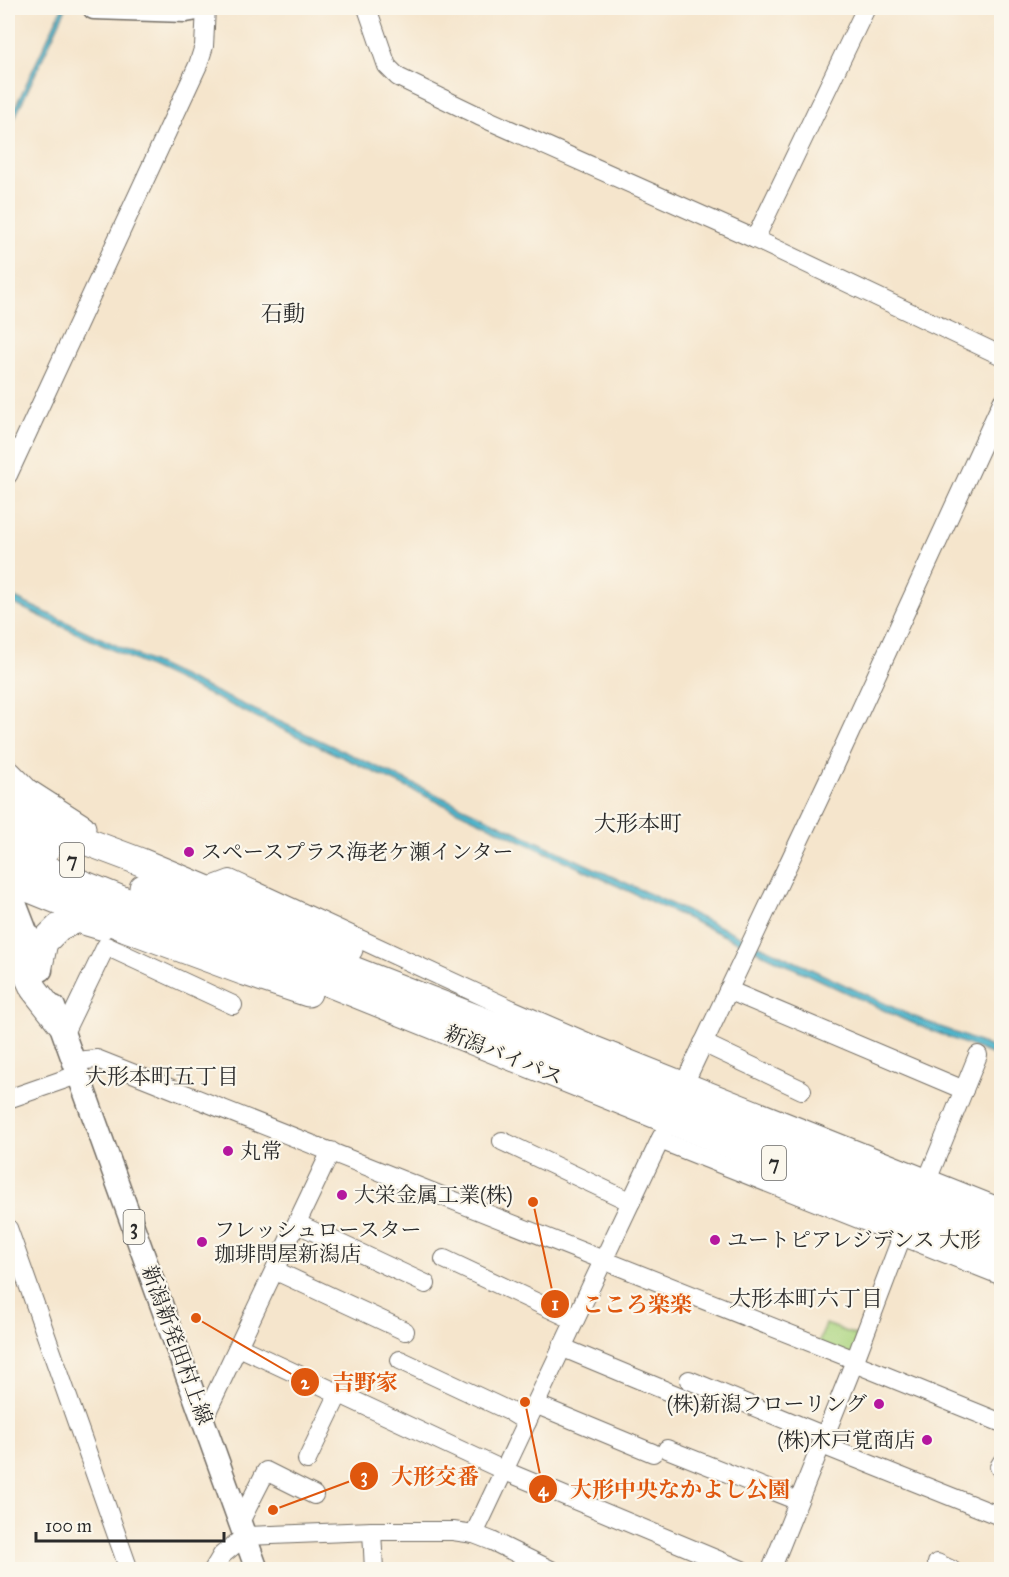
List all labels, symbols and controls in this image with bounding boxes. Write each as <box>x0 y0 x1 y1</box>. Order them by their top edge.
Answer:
district label: 石動 <box>261 300 305 327</box>
district label: 大形本町 <box>594 810 682 837</box>
place label: スペースプラス海老ケ瀬インター <box>201 839 513 865</box>
road number: 7 <box>60 843 84 877</box>
marker: スペースプラス海老ケ瀬インター <box>182 845 196 859</box>
street label: 新潟バイパス <box>441 1019 567 1091</box>
district label: 大形本町五丁目 <box>85 1063 239 1090</box>
place label: 丸常 <box>240 1138 282 1164</box>
marker: 丸常 <box>221 1144 235 1158</box>
road number: 7 <box>762 1146 786 1180</box>
place label: 大栄金属工業(株) <box>354 1182 513 1208</box>
marker: 大栄金属工業(株) <box>335 1188 349 1202</box>
road number: 3 <box>124 1210 144 1244</box>
place label: フレッシュロースター 珈琲問屋新潟店 <box>214 1217 421 1267</box>
place label: ユートピアレジデンス 大形 <box>727 1227 981 1253</box>
marker: ユートピアレジデンス 大形 <box>708 1233 722 1247</box>
marker: フレッシュロースター 珈琲問屋新潟店 <box>195 1235 209 1249</box>
street label: 新潟新発田村上線 <box>136 1262 218 1428</box>
callout: こころ楽楽 <box>540 1284 704 1324</box>
district label: 大形本町六丁目 <box>729 1285 883 1312</box>
text: こころ楽楽 <box>582 1291 692 1318</box>
text: 1 <box>551 1293 559 1315</box>
callout: 吉野家 <box>290 1362 410 1402</box>
text: 吉野家 <box>332 1369 398 1396</box>
text: 2 <box>301 1372 311 1394</box>
place label: (株)新潟フローリング <box>667 1391 867 1417</box>
marker: (株)新潟フローリング <box>872 1397 886 1411</box>
place label: (株)木戸覚商店 <box>777 1427 915 1453</box>
marker: (株)木戸覚商店 <box>920 1433 934 1447</box>
callout: 大形交番 <box>349 1456 491 1496</box>
text: 大形交番 <box>391 1463 479 1490</box>
text: 3 <box>360 1465 368 1488</box>
callout: 大形中央なかよし公園 <box>528 1469 802 1509</box>
text: 大形中央なかよし公園 <box>570 1476 790 1503</box>
text: 4 <box>538 1479 549 1502</box>
scale bar <box>36 1505 224 1543</box>
text: 100 m <box>45 1515 92 1537</box>

